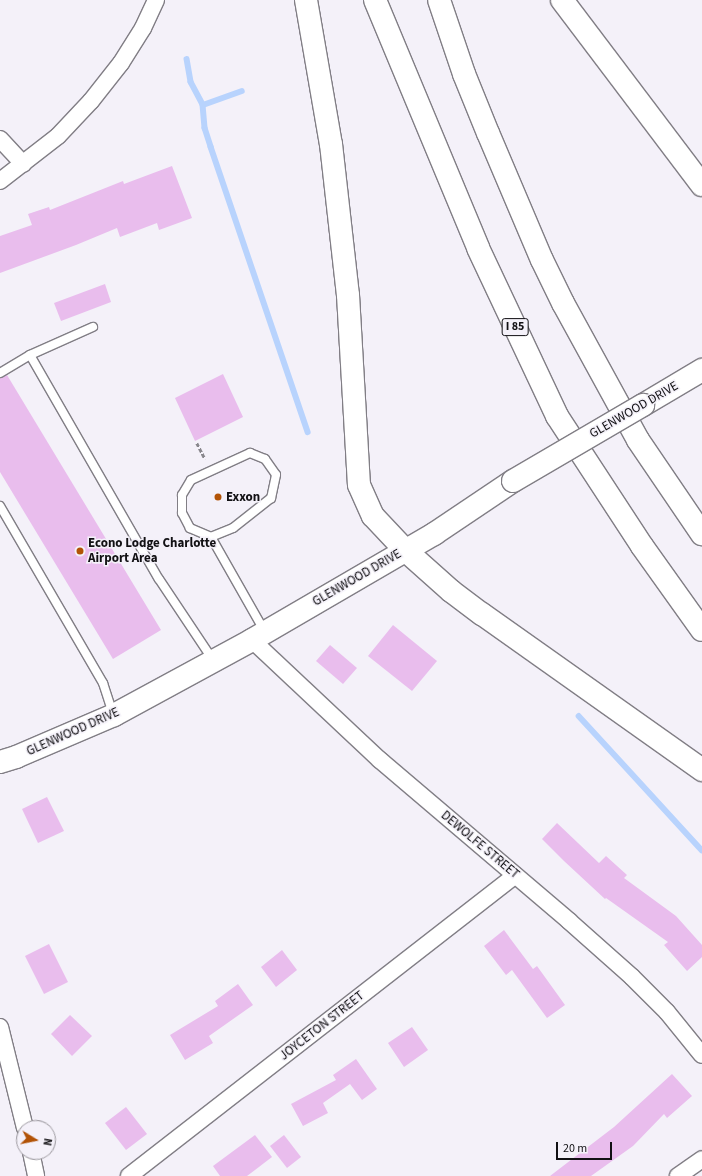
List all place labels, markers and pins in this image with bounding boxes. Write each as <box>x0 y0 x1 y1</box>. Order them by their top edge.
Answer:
place label: Exxon <box>226 489 260 505</box>
marker: Exxon <box>213 492 223 502</box>
place label: Econo Lodge Charlotte Airport Area <box>88 536 216 567</box>
marker: Econo Lodge Charlotte Airport Area <box>75 546 85 556</box>

